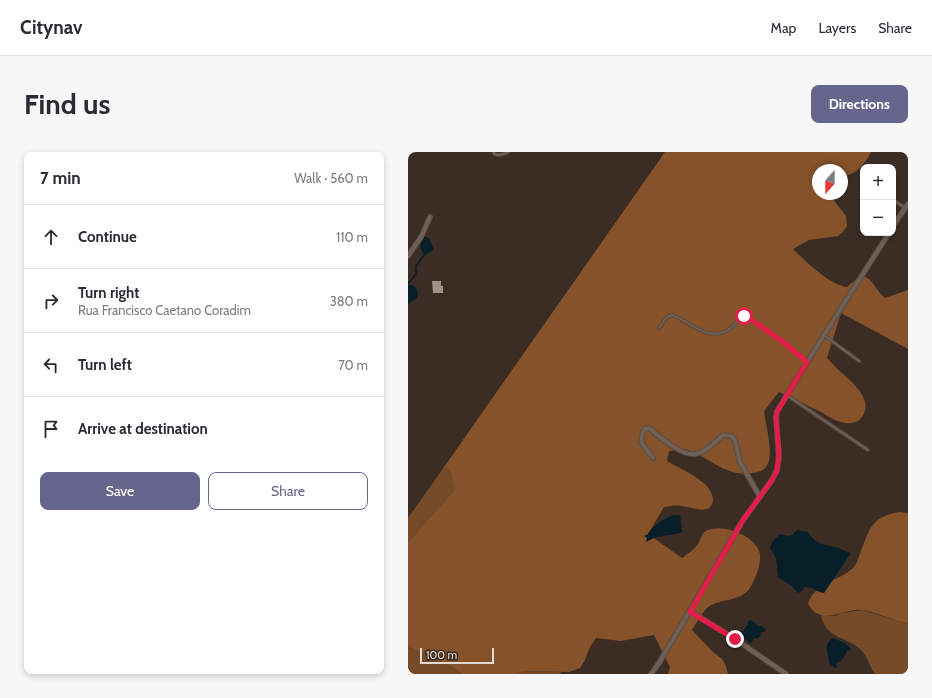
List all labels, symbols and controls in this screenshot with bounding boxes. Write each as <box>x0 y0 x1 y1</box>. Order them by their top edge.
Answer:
text: Citynav <box>20 16 82 39</box>
text: Map <box>771 19 796 37</box>
text: Layers <box>818 19 856 37</box>
text: Share <box>878 19 912 37</box>
button: Directions <box>811 85 908 123</box>
text: Find us <box>24 87 110 121</box>
north arrow <box>812 164 848 200</box>
map controls <box>860 164 896 236</box>
button: + <box>860 164 896 200</box>
text: 7 min <box>40 168 81 188</box>
text: Walk · 560 m <box>294 170 368 186</box>
button: − <box>860 200 896 236</box>
icon: ahead <box>40 226 62 248</box>
text: Continue <box>78 228 137 246</box>
text: 110 m <box>336 229 368 245</box>
text: Turn right <box>78 284 139 302</box>
icon: right <box>40 290 62 312</box>
text: 380 m <box>330 293 368 309</box>
text: Rua Francisco Caetano Coradim <box>78 302 251 318</box>
route start <box>735 307 753 325</box>
icon: left <box>40 354 62 376</box>
text: Turn left <box>78 356 132 374</box>
text: 70 m <box>338 357 368 373</box>
icon: arrive <box>40 418 62 440</box>
text: Arrive at destination <box>78 420 208 438</box>
button: Save <box>40 472 200 510</box>
button: Share <box>208 472 368 510</box>
route end <box>726 630 744 648</box>
scale bar <box>420 646 494 665</box>
text: 100 m <box>426 648 457 662</box>

